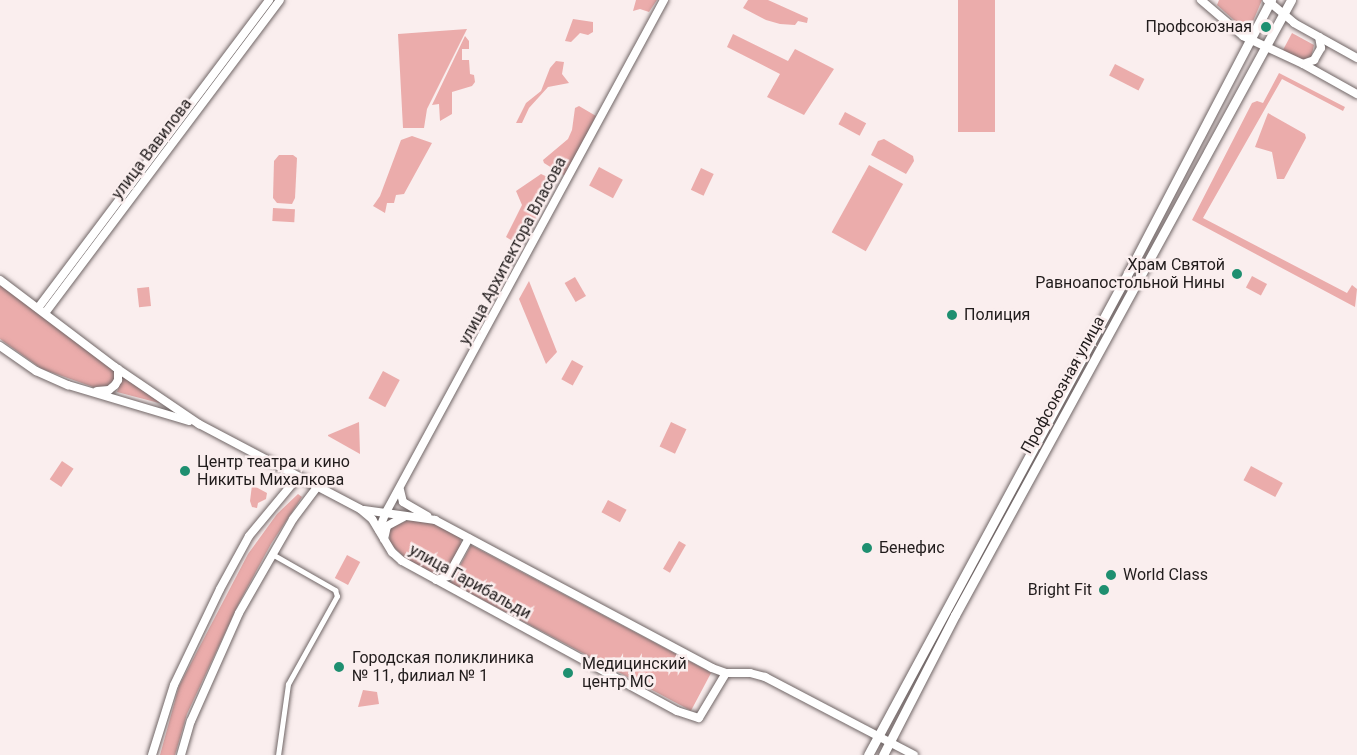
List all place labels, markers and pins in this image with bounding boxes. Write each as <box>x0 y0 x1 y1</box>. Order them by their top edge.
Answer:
place label: Профсоюзная <box>1145 17 1252 37</box>
marker: Профсоюзная <box>1257 18 1275 36</box>
place label: Храм Святой Равноапостольной Нины <box>1035 255 1225 293</box>
marker: Храм Святой Равноапостольной Нины <box>1230 267 1244 281</box>
place label: Полиция <box>964 305 1030 325</box>
marker: Полиция <box>945 308 959 322</box>
place label: Центр театра и кино Никиты Михалкова <box>197 452 350 490</box>
marker: Центр театра и кино Никиты Михалкова <box>178 464 192 478</box>
place label: Бенефис <box>879 538 944 558</box>
marker: Бенефис <box>860 541 874 555</box>
place label: World Class <box>1123 565 1208 585</box>
marker: World Class <box>1104 568 1118 582</box>
place label: Bright Fit <box>1028 580 1092 600</box>
marker: Bright Fit <box>1097 583 1111 597</box>
place label: Городская поликлиника № 11, филиал № 1 <box>352 648 534 686</box>
place label: Медицинский центр МС <box>582 654 687 692</box>
marker: Городская поликлиника № 11, филиал № 1 <box>330 658 348 676</box>
marker: Медицинский центр МС <box>559 664 577 682</box>

